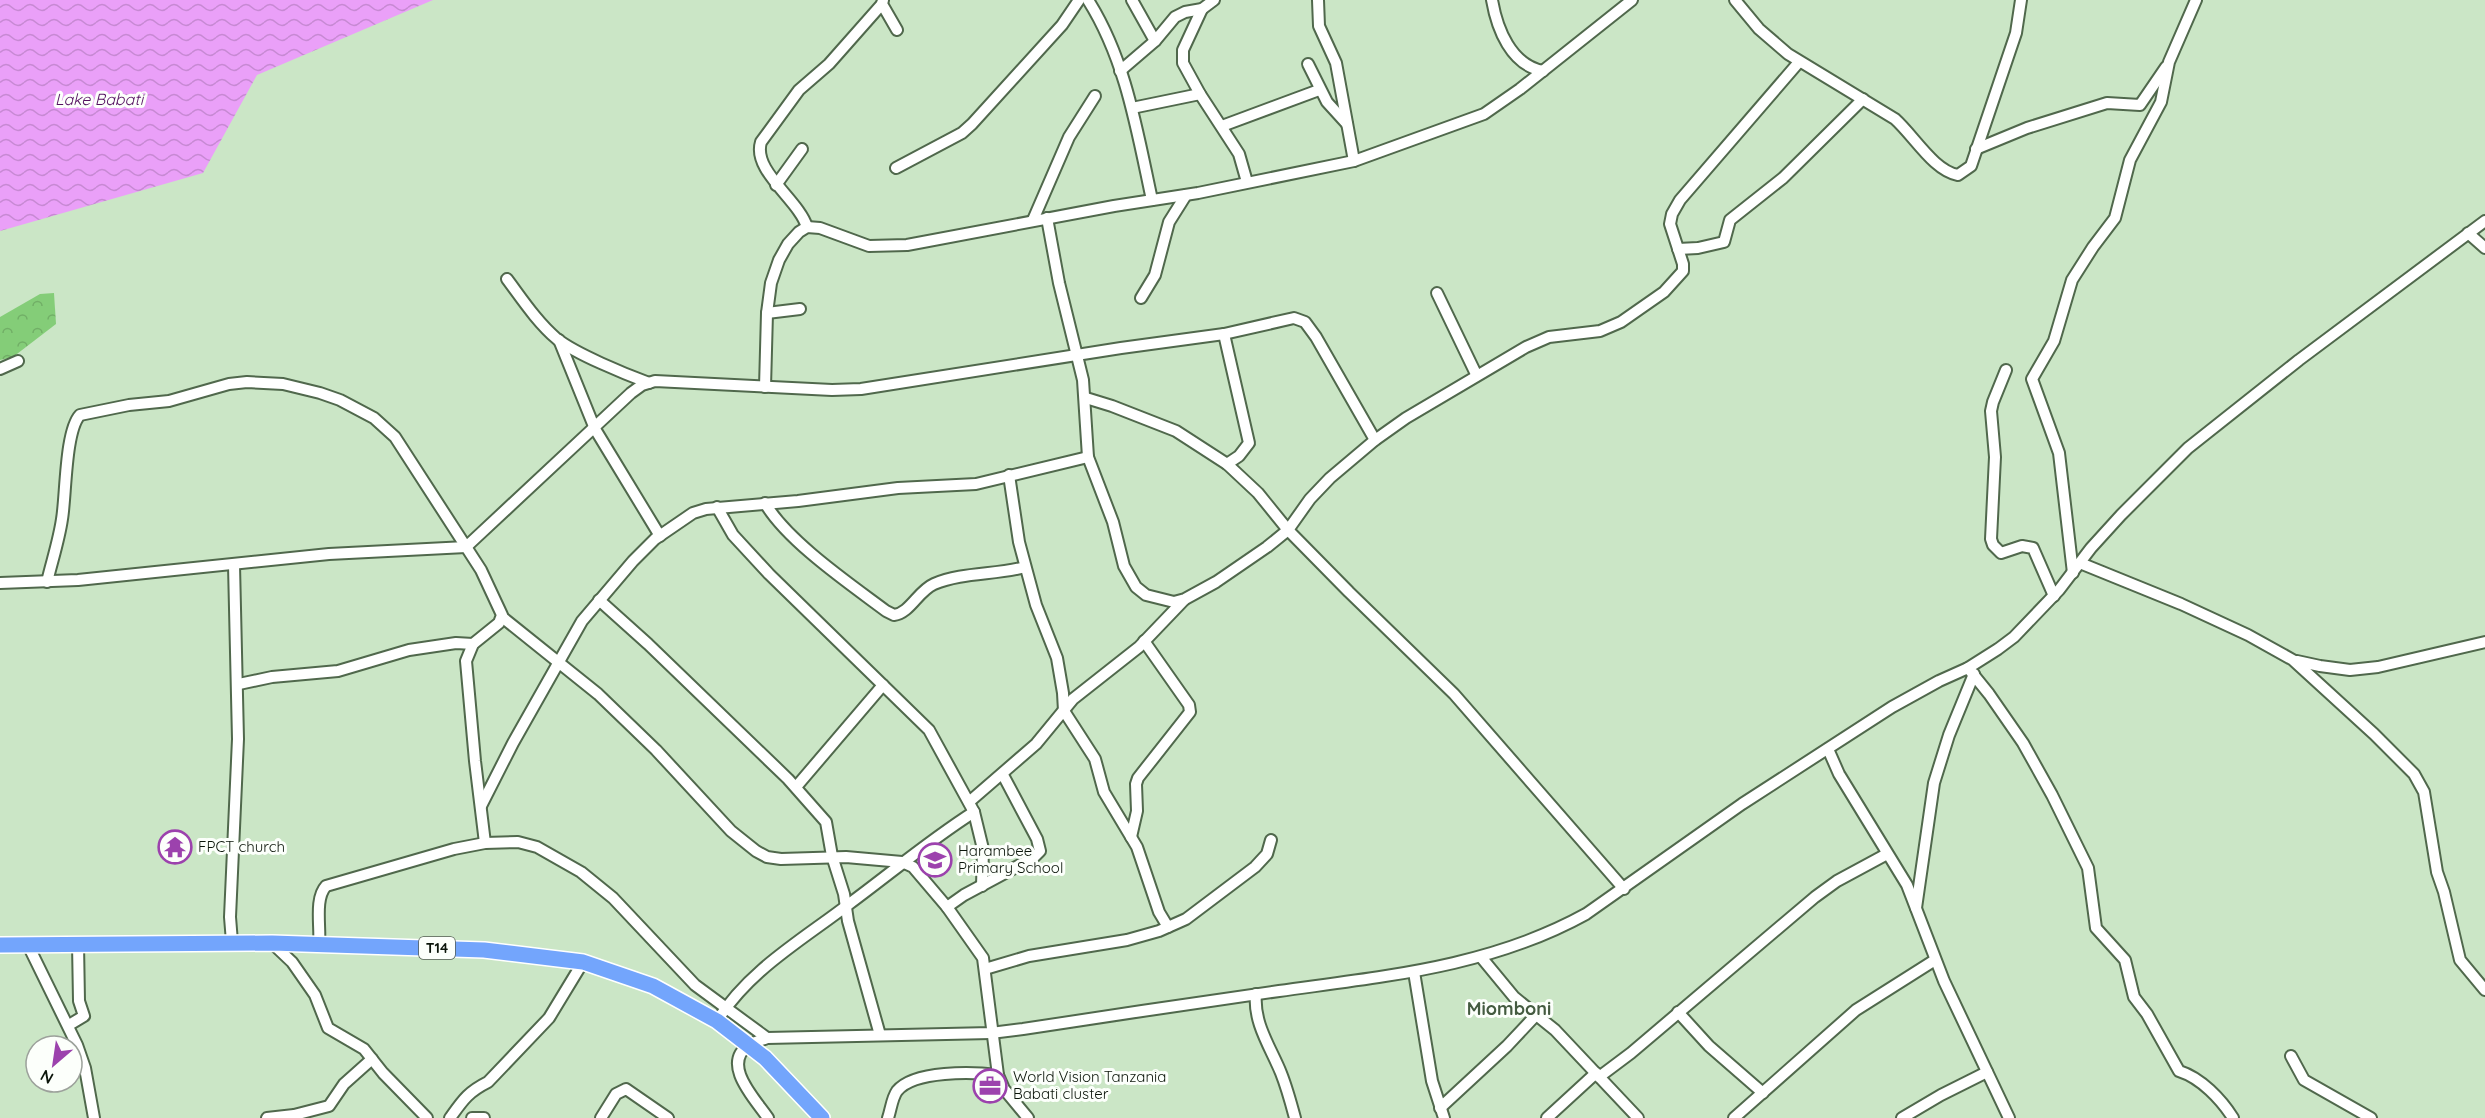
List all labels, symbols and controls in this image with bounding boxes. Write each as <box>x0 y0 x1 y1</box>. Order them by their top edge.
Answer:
water label: Lake Babati <box>55 89 145 109</box>
temple icon: FPCT church <box>157 829 193 865</box>
place label: FPCT church <box>198 837 285 856</box>
place label: Harambee Primary School <box>958 841 1063 877</box>
school or university icon: Harambee Primary School <box>917 842 953 878</box>
road number: T14 <box>419 937 455 959</box>
district label: Miomboni <box>1467 997 1551 1020</box>
north arrow <box>24 1034 84 1094</box>
text: N <box>37 1066 57 1089</box>
place label: World Vision Tanzania Babati cluster <box>1013 1067 1166 1103</box>
office icon: World Vision Tanzania Babati cluster <box>972 1068 1008 1104</box>

